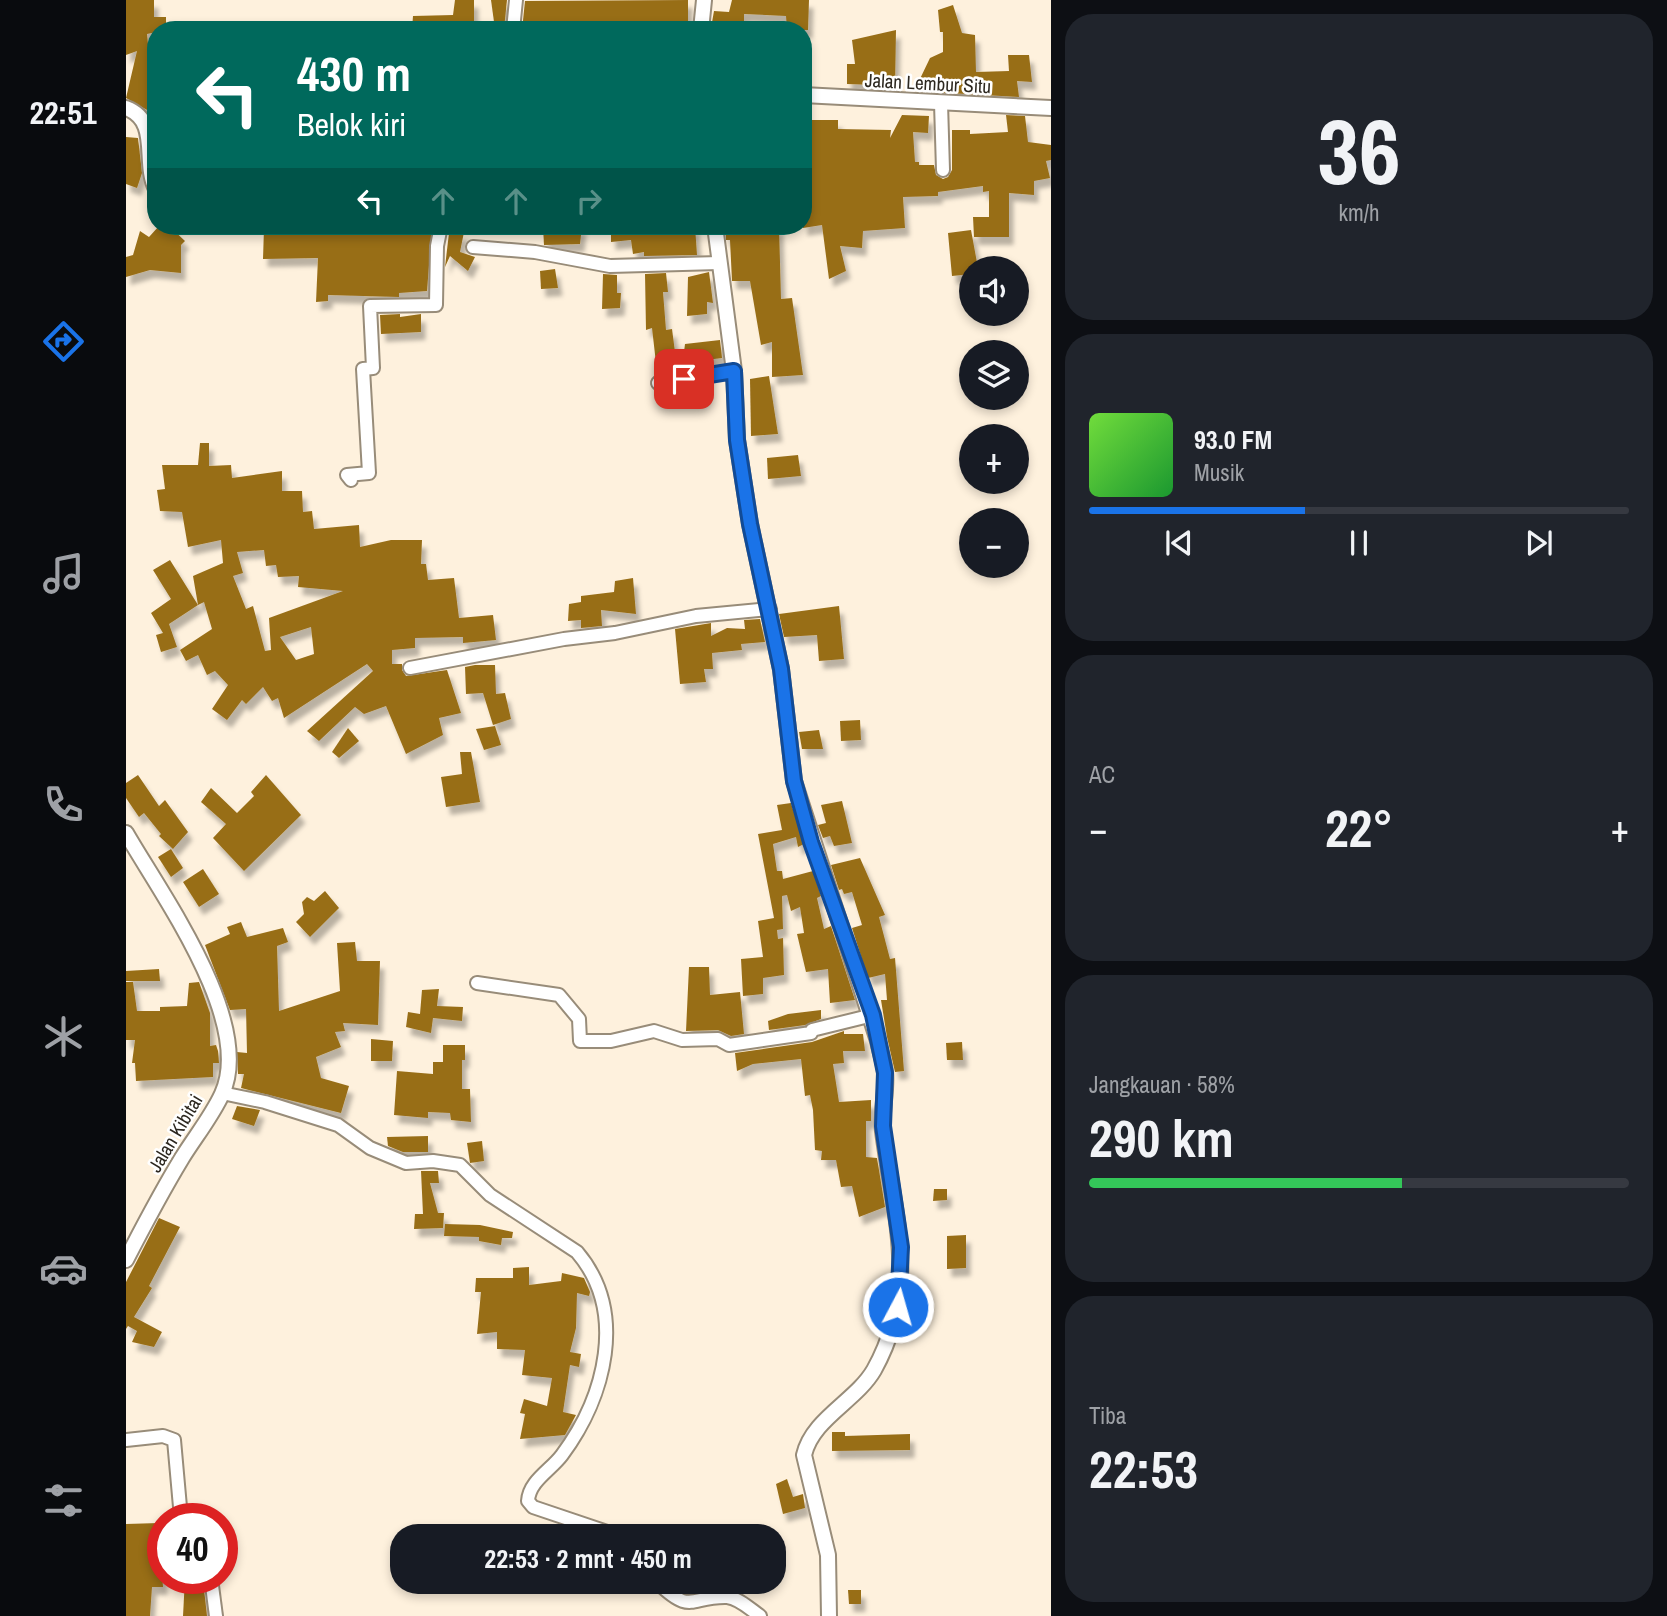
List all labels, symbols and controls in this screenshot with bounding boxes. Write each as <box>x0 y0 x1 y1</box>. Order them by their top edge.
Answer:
text: 430 m <box>297 40 411 106</box>
icon: left <box>182 49 273 140</box>
street label: Jalan Lembur Situ <box>864 67 992 99</box>
text: 36 <box>1318 90 1401 212</box>
text: 22:51 <box>29 91 97 134</box>
text: Belok kiri <box>297 103 406 146</box>
icon: left <box>351 182 389 220</box>
icon: ahead <box>424 182 462 220</box>
icon: ahead <box>497 182 535 220</box>
icon: right <box>570 182 608 220</box>
text: km/h <box>1339 197 1379 228</box>
map controls <box>959 256 1029 578</box>
button: sound <box>959 256 1029 326</box>
icon: directions <box>39 317 88 366</box>
button: layers <box>959 340 1029 410</box>
pin <box>654 349 714 409</box>
icon: arrive <box>665 360 703 398</box>
text: 93.0 FM <box>1194 422 1272 457</box>
button: + <box>959 424 1029 494</box>
text: Musik <box>1194 457 1244 488</box>
button: − <box>959 508 1029 578</box>
icon: previous <box>1160 524 1198 562</box>
icon: pause <box>1340 524 1378 562</box>
icon: next <box>1520 524 1558 562</box>
icon: music <box>39 549 88 598</box>
text: AC <box>1089 759 1115 790</box>
icon: phone <box>39 780 88 829</box>
text: 22° <box>1325 793 1393 863</box>
text: − <box>1089 803 1107 854</box>
text: + <box>1611 803 1629 854</box>
icon: climate <box>39 1012 88 1061</box>
text: Jangkauan · 58% <box>1089 1069 1235 1100</box>
street label: Jalan Kibitai <box>142 1089 208 1177</box>
text: 290 km <box>1089 1103 1234 1173</box>
icon: car <box>39 1244 88 1293</box>
position arrow <box>861 1270 935 1344</box>
text: Tiba <box>1089 1400 1126 1431</box>
text: 22:53 <box>1089 1434 1198 1504</box>
icon: filters <box>39 1476 88 1525</box>
speed limit sign: 40 <box>147 1503 238 1594</box>
text: 22:53 · 2 mnt · 450 m <box>484 1541 692 1576</box>

